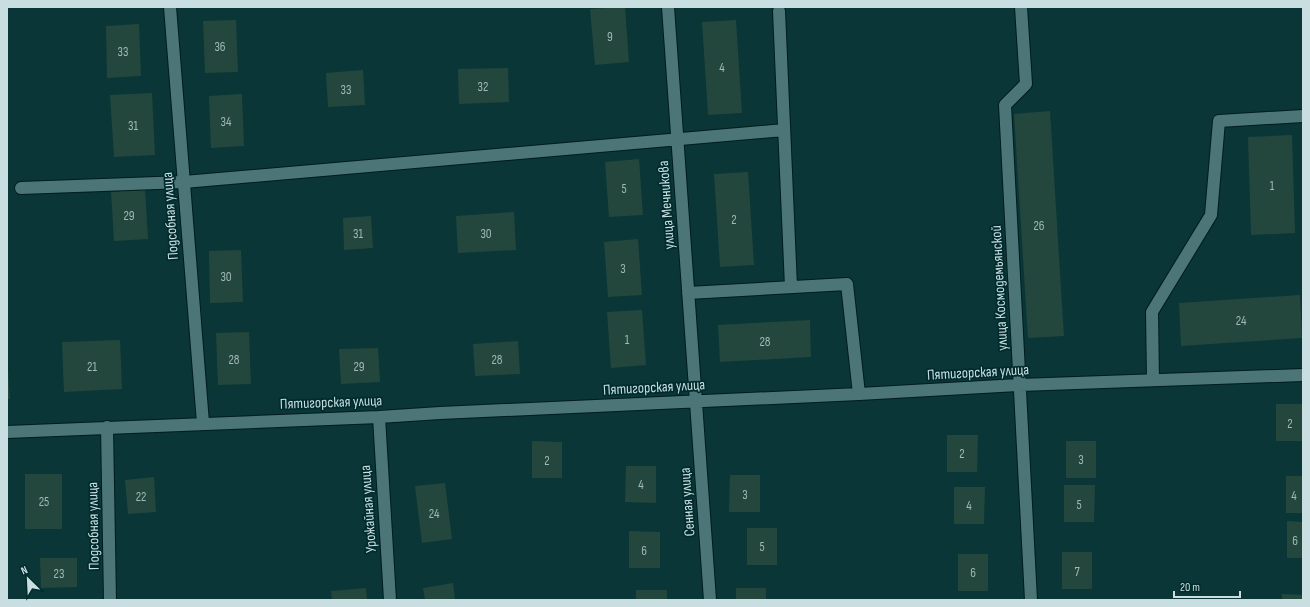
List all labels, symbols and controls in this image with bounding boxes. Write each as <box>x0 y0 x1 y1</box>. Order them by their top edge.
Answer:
house number: 9 <box>607 29 613 45</box>
house number: 36 <box>214 39 226 55</box>
house number: 33 <box>118 44 128 60</box>
house number: 4 <box>719 60 725 76</box>
house number: 32 <box>478 79 488 95</box>
house number: 33 <box>341 82 351 98</box>
house number: 34 <box>221 114 232 130</box>
house number: 31 <box>128 118 138 134</box>
street label: улица Мечникова <box>654 160 679 250</box>
street label: Подсобная улица <box>158 171 183 261</box>
house number: 1 <box>1270 178 1275 194</box>
house number: 5 <box>621 181 627 197</box>
house number: 29 <box>123 208 135 224</box>
house number: 2 <box>731 212 737 228</box>
house number: 26 <box>1033 218 1045 234</box>
street label: улица Космодемьянской <box>987 225 1012 351</box>
house number: 31 <box>353 226 363 242</box>
house number: 30 <box>480 226 492 242</box>
house number: 3 <box>620 261 626 277</box>
house number: 30 <box>220 269 232 285</box>
house number: 24 <box>1236 313 1247 329</box>
house number: 1 <box>625 332 630 348</box>
house number: 28 <box>759 334 771 350</box>
house number: 28 <box>228 352 240 368</box>
house number: 28 <box>491 352 503 368</box>
house number: 21 <box>87 359 97 375</box>
house number: 29 <box>353 359 365 375</box>
street label: Пятигорская улица <box>926 360 1030 385</box>
street label: Пятигорская улица <box>602 375 706 400</box>
street label: Пятигорская улица <box>280 391 383 414</box>
house number: 2 <box>1287 416 1293 432</box>
house number: 2 <box>959 446 965 462</box>
house number: 3 <box>1078 452 1084 468</box>
house number: 2 <box>544 453 550 469</box>
street label: Урожайная улица <box>356 464 381 553</box>
street label: Сенная улица <box>676 467 699 537</box>
house number: 4 <box>638 477 644 493</box>
street label: Подсобная улица <box>83 482 104 570</box>
house number: 3 <box>742 487 748 503</box>
house number: 4 <box>1291 488 1297 504</box>
house number: 22 <box>136 489 146 505</box>
house number: 25 <box>39 494 49 510</box>
house number: 5 <box>1076 497 1082 513</box>
house number: 4 <box>966 498 972 514</box>
house number: 24 <box>429 506 440 522</box>
house number: 6 <box>1292 533 1298 549</box>
house number: 5 <box>759 539 765 555</box>
house number: 6 <box>641 543 647 559</box>
north arrow <box>8 559 48 599</box>
text: N <box>19 563 30 577</box>
house number: 7 <box>1074 564 1080 580</box>
house number: 6 <box>970 565 976 581</box>
house number: 23 <box>54 566 64 582</box>
scale bar <box>1174 573 1240 599</box>
text: 20 m <box>1180 580 1200 595</box>

